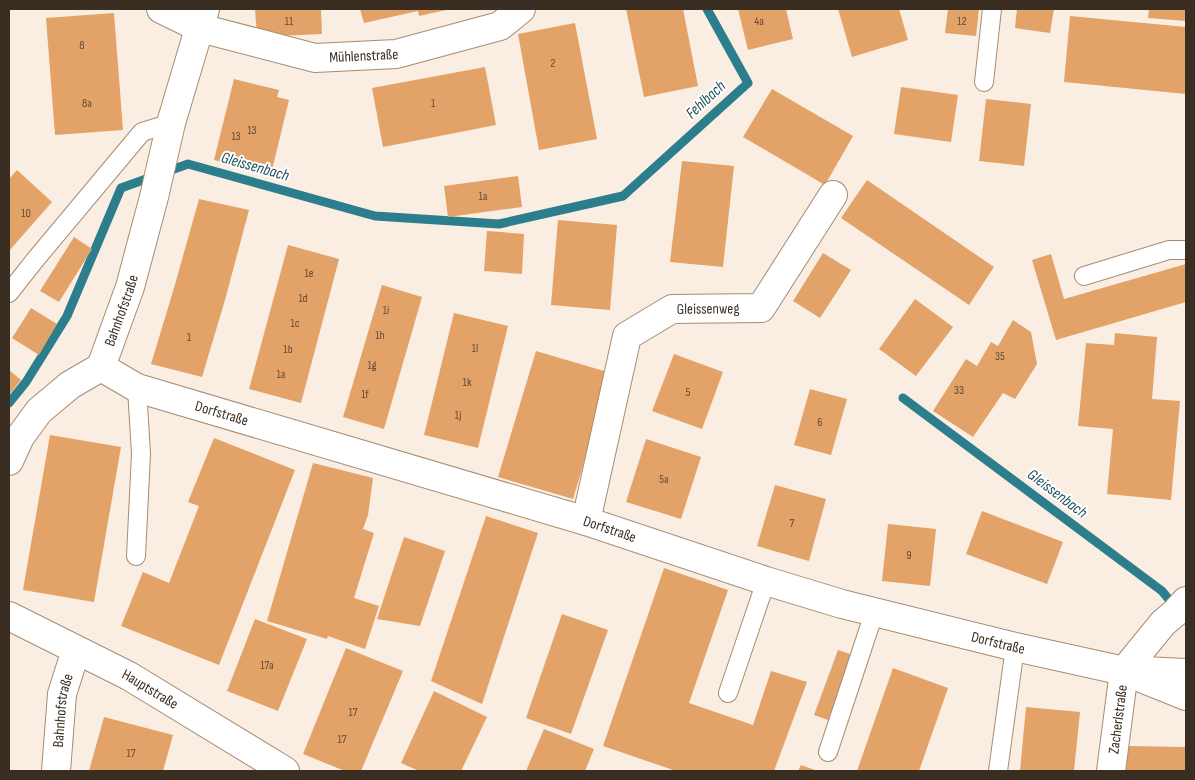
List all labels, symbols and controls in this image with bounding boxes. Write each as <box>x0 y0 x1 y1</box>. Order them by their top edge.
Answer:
house number: 11 <box>285 14 294 29</box>
house number: 4a <box>754 14 764 29</box>
house number: 12 <box>957 14 967 29</box>
house number: 8 <box>79 38 85 53</box>
street label: Mühlenstraße <box>329 44 399 67</box>
house number: 2 <box>551 56 556 71</box>
water label: Fehlbach <box>682 77 730 123</box>
house number: 8a <box>82 96 92 111</box>
house number: 1 <box>431 96 436 111</box>
house number: 13 <box>247 123 257 138</box>
house number: 13 <box>231 129 241 144</box>
water label: Gleissenbach <box>219 148 292 186</box>
house number: 1a <box>479 189 488 204</box>
house number: 10 <box>21 206 31 221</box>
house number: 1e <box>304 266 314 281</box>
street label: Bahnhofstraße <box>100 273 142 349</box>
house number: 1d <box>298 291 308 306</box>
street label: Gleissenweg <box>677 299 739 318</box>
house number: 1i <box>383 303 389 318</box>
house number: 1c <box>290 316 300 331</box>
house number: 1h <box>375 328 385 343</box>
house number: 1 <box>187 330 192 345</box>
house number: 1l <box>472 341 478 356</box>
house number: 1b <box>283 342 293 357</box>
house number: 35 <box>995 349 1005 364</box>
house number: 1g <box>367 358 377 373</box>
house number: 1a <box>277 367 286 382</box>
house number: 1k <box>463 375 472 390</box>
house number: 33 <box>954 383 964 398</box>
house number: 5 <box>686 385 691 400</box>
house number: 1f <box>361 387 369 402</box>
street label: Dorfstraße <box>193 396 251 430</box>
house number: 1j <box>455 408 461 423</box>
house number: 6 <box>817 415 823 430</box>
water label: Gleissenbach <box>1023 465 1091 523</box>
house number: 5a <box>659 472 669 487</box>
street label: Dorfstraße <box>581 511 639 547</box>
house number: 7 <box>790 516 795 531</box>
house number: 9 <box>906 548 912 563</box>
street label: Dorfstraße <box>969 627 1027 658</box>
house number: 17a <box>260 658 274 673</box>
street label: Hauptstraße <box>119 665 182 713</box>
street label: Bahnhofstraße <box>48 671 77 748</box>
street label: Zacherlstraße <box>1104 684 1132 755</box>
house number: 17 <box>349 705 358 720</box>
house number: 17 <box>338 732 347 747</box>
house number: 17 <box>127 746 136 761</box>

